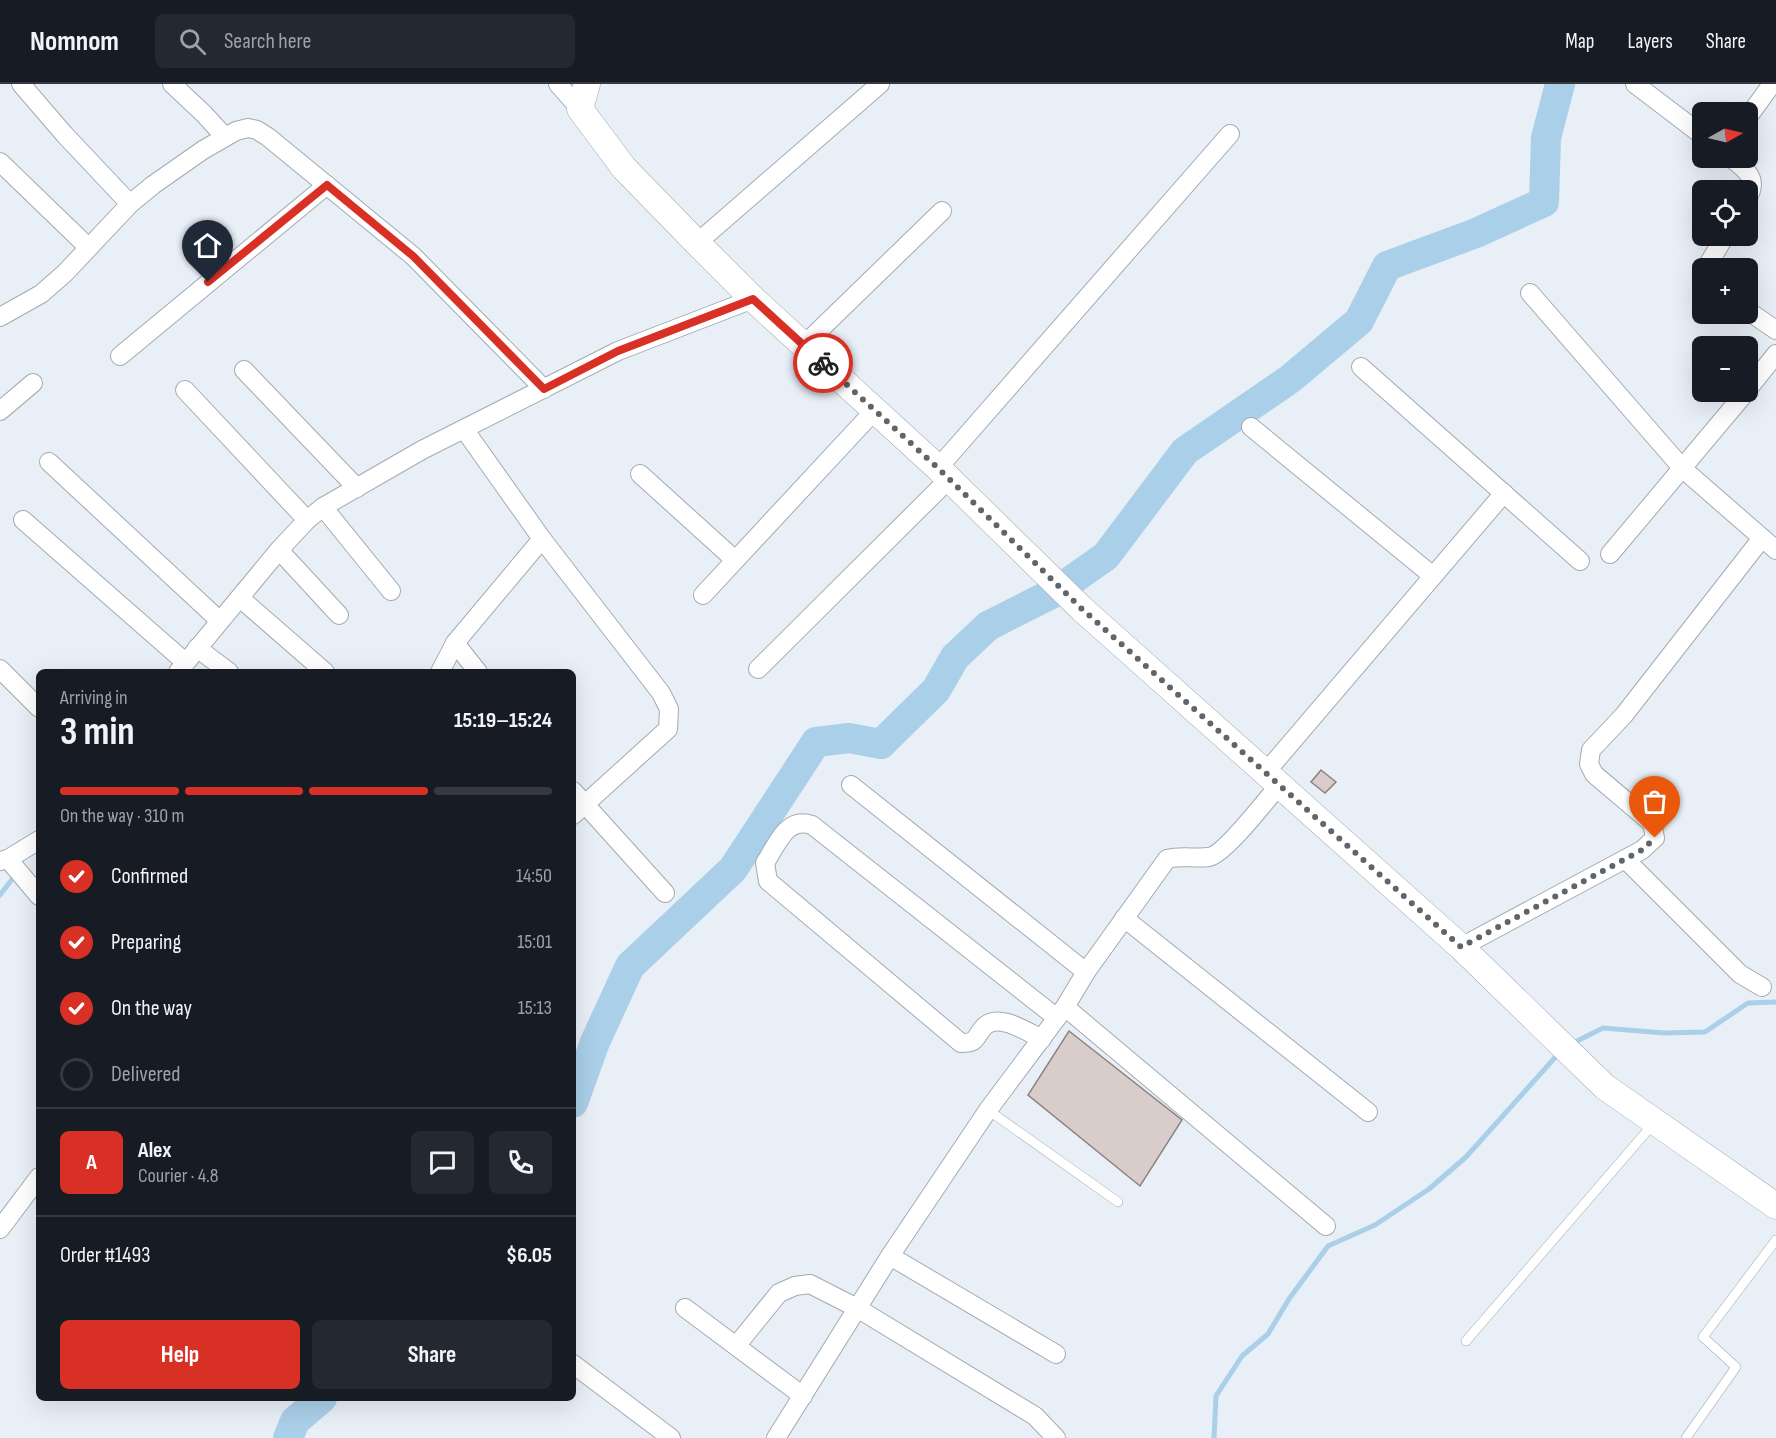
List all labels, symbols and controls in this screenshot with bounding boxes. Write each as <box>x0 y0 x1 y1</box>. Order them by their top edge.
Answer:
search box <box>155 14 575 68</box>
text: Nomnom <box>30 25 119 58</box>
icon: search <box>176 25 209 58</box>
text: Search here <box>224 28 311 55</box>
text: Map <box>1565 29 1594 54</box>
text: Layers <box>1627 29 1673 54</box>
text: Share <box>1706 29 1746 54</box>
north arrow <box>1692 102 1758 168</box>
map controls <box>1692 102 1758 402</box>
button: locate <box>1692 180 1758 246</box>
pin <box>182 220 233 282</box>
icon: home <box>191 229 224 262</box>
button: + <box>1692 258 1758 324</box>
courier <box>793 333 853 393</box>
button: − <box>1692 336 1758 402</box>
icon: bike <box>807 347 840 380</box>
text: Arriving in <box>60 686 128 710</box>
text: 15:19–15:24 <box>454 707 552 734</box>
text: 3 min <box>60 709 135 756</box>
pin <box>1629 776 1680 838</box>
icon: bag <box>1638 785 1671 818</box>
text: On the way · 310 m <box>60 804 184 828</box>
icon: check <box>60 860 93 893</box>
text: Confirmed <box>111 863 188 890</box>
text: 14:50 <box>516 864 552 888</box>
icon: check <box>60 926 93 959</box>
text: Preparing <box>111 929 181 956</box>
text: 15:01 <box>517 930 552 954</box>
icon: check <box>60 992 93 1025</box>
text: On the way <box>111 995 192 1022</box>
text: 15:13 <box>518 996 552 1020</box>
text: Delivered <box>111 1061 180 1088</box>
button: chat <box>411 1131 474 1194</box>
button: phone <box>489 1131 552 1194</box>
text: Alex <box>138 1137 171 1164</box>
text: A <box>86 1149 97 1176</box>
text: Courier · 4.8 <box>138 1164 219 1188</box>
text: Order #1493 <box>60 1242 151 1269</box>
text: $6.05 <box>506 1242 552 1269</box>
button: Help <box>60 1320 300 1389</box>
button: Share <box>312 1320 552 1389</box>

